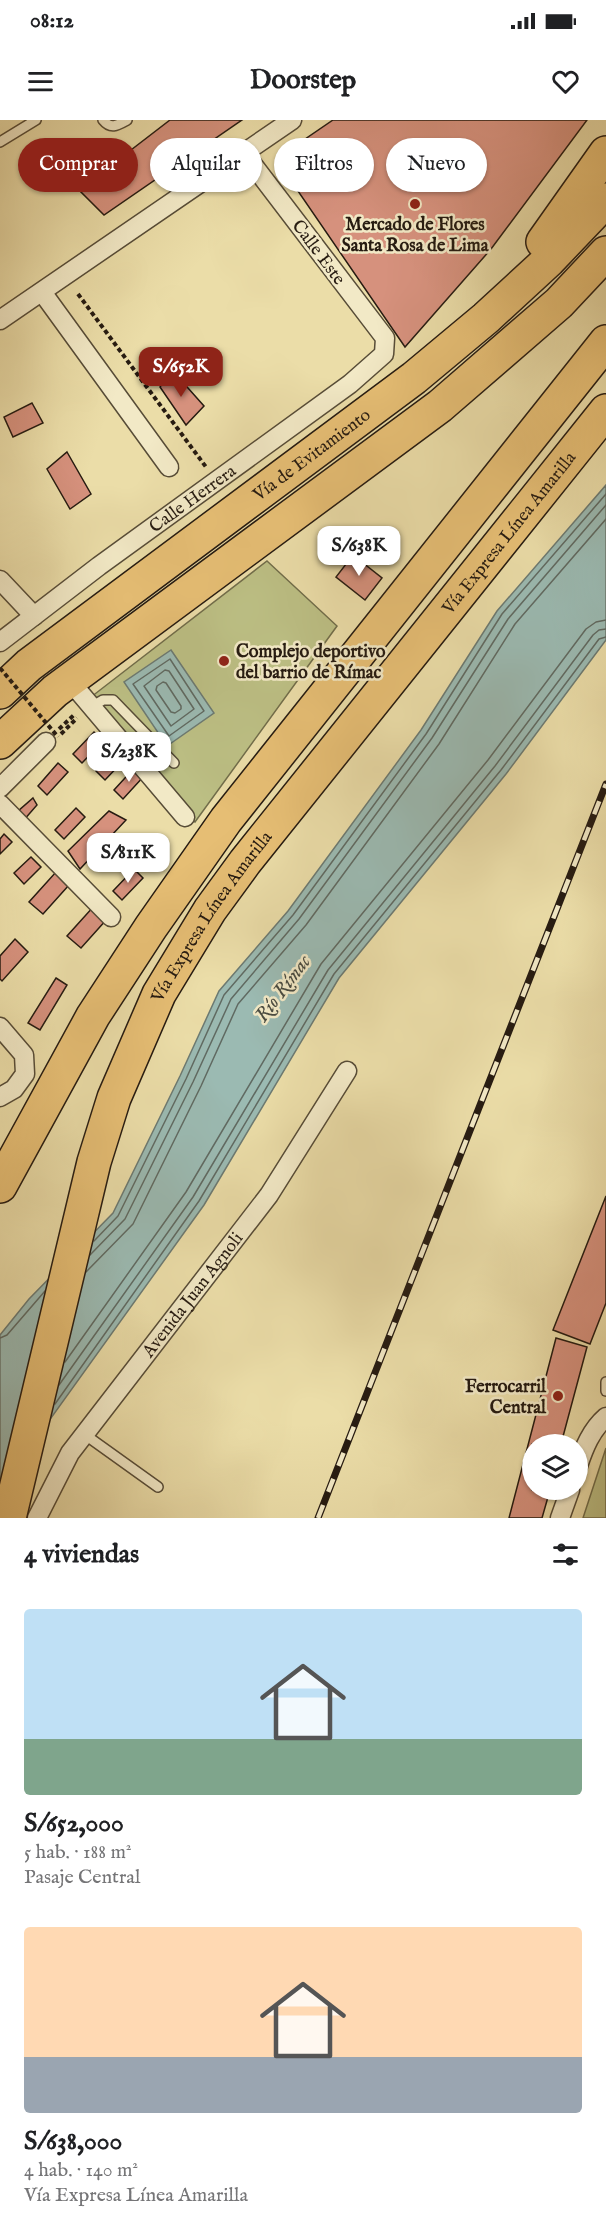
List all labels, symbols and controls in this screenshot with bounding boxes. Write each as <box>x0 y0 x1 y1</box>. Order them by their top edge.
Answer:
text: 08:12 <box>30 7 74 35</box>
text: Doorstep <box>250 64 356 98</box>
icon: menu <box>24 65 57 98</box>
icon: heart <box>549 65 582 98</box>
chip: Comprar <box>18 138 138 192</box>
chip: Alquilar <box>150 138 262 192</box>
chip: Filtros <box>274 138 374 192</box>
chip: Nuevo <box>386 138 487 192</box>
marker: Mercado de Flores Santa Rosa de Lima <box>408 197 422 211</box>
place label: Mercado de Flores Santa Rosa de Lima <box>342 214 490 258</box>
street label: Calle Este <box>286 216 350 290</box>
pin: S/652K <box>132 347 230 398</box>
text: S/652K <box>153 354 209 379</box>
street label: Vía de Evitamiento <box>248 404 376 508</box>
street label: Vía Expresa Línea Amarilla <box>437 447 582 620</box>
street label: Calle Herrera <box>145 460 241 539</box>
pin: S/638K <box>310 526 408 577</box>
text: S/638K <box>331 533 387 558</box>
place label: Complejo deportivo del barrio de Rímac <box>236 641 386 685</box>
marker: Complejo deportivo del barrio de Rímac <box>217 654 231 668</box>
pin: S/238K <box>80 732 178 783</box>
text: S/238K <box>101 739 157 764</box>
street label: Vía Expresa Línea Amarilla <box>147 827 278 1007</box>
pin: S/811K <box>79 833 177 884</box>
text: S/811K <box>101 840 155 865</box>
water label: Río Rímac <box>250 950 317 1027</box>
street label: Avenida Juan Agnoli <box>137 1228 249 1364</box>
place label: Ferrocarril Central <box>465 1376 547 1420</box>
marker: Ferrocarril Central <box>551 1389 565 1403</box>
map controls <box>522 1434 588 1500</box>
button: layers <box>522 1434 588 1500</box>
text: 4 viviendas <box>24 1538 139 1571</box>
icon: filters <box>549 1538 582 1571</box>
icon: home <box>249 1648 357 1756</box>
text: S/652,000 <box>24 1807 124 1840</box>
text: 5 hab. · 188 m² <box>24 1840 132 1865</box>
text: Pasaje Central <box>24 1865 140 1890</box>
icon: home <box>249 1966 357 2074</box>
text: S/638,000 <box>24 2125 122 2158</box>
text: 4 hab. · 140 m² <box>24 2158 138 2183</box>
text: Vía Expresa Línea Amarilla <box>24 2183 248 2208</box>

